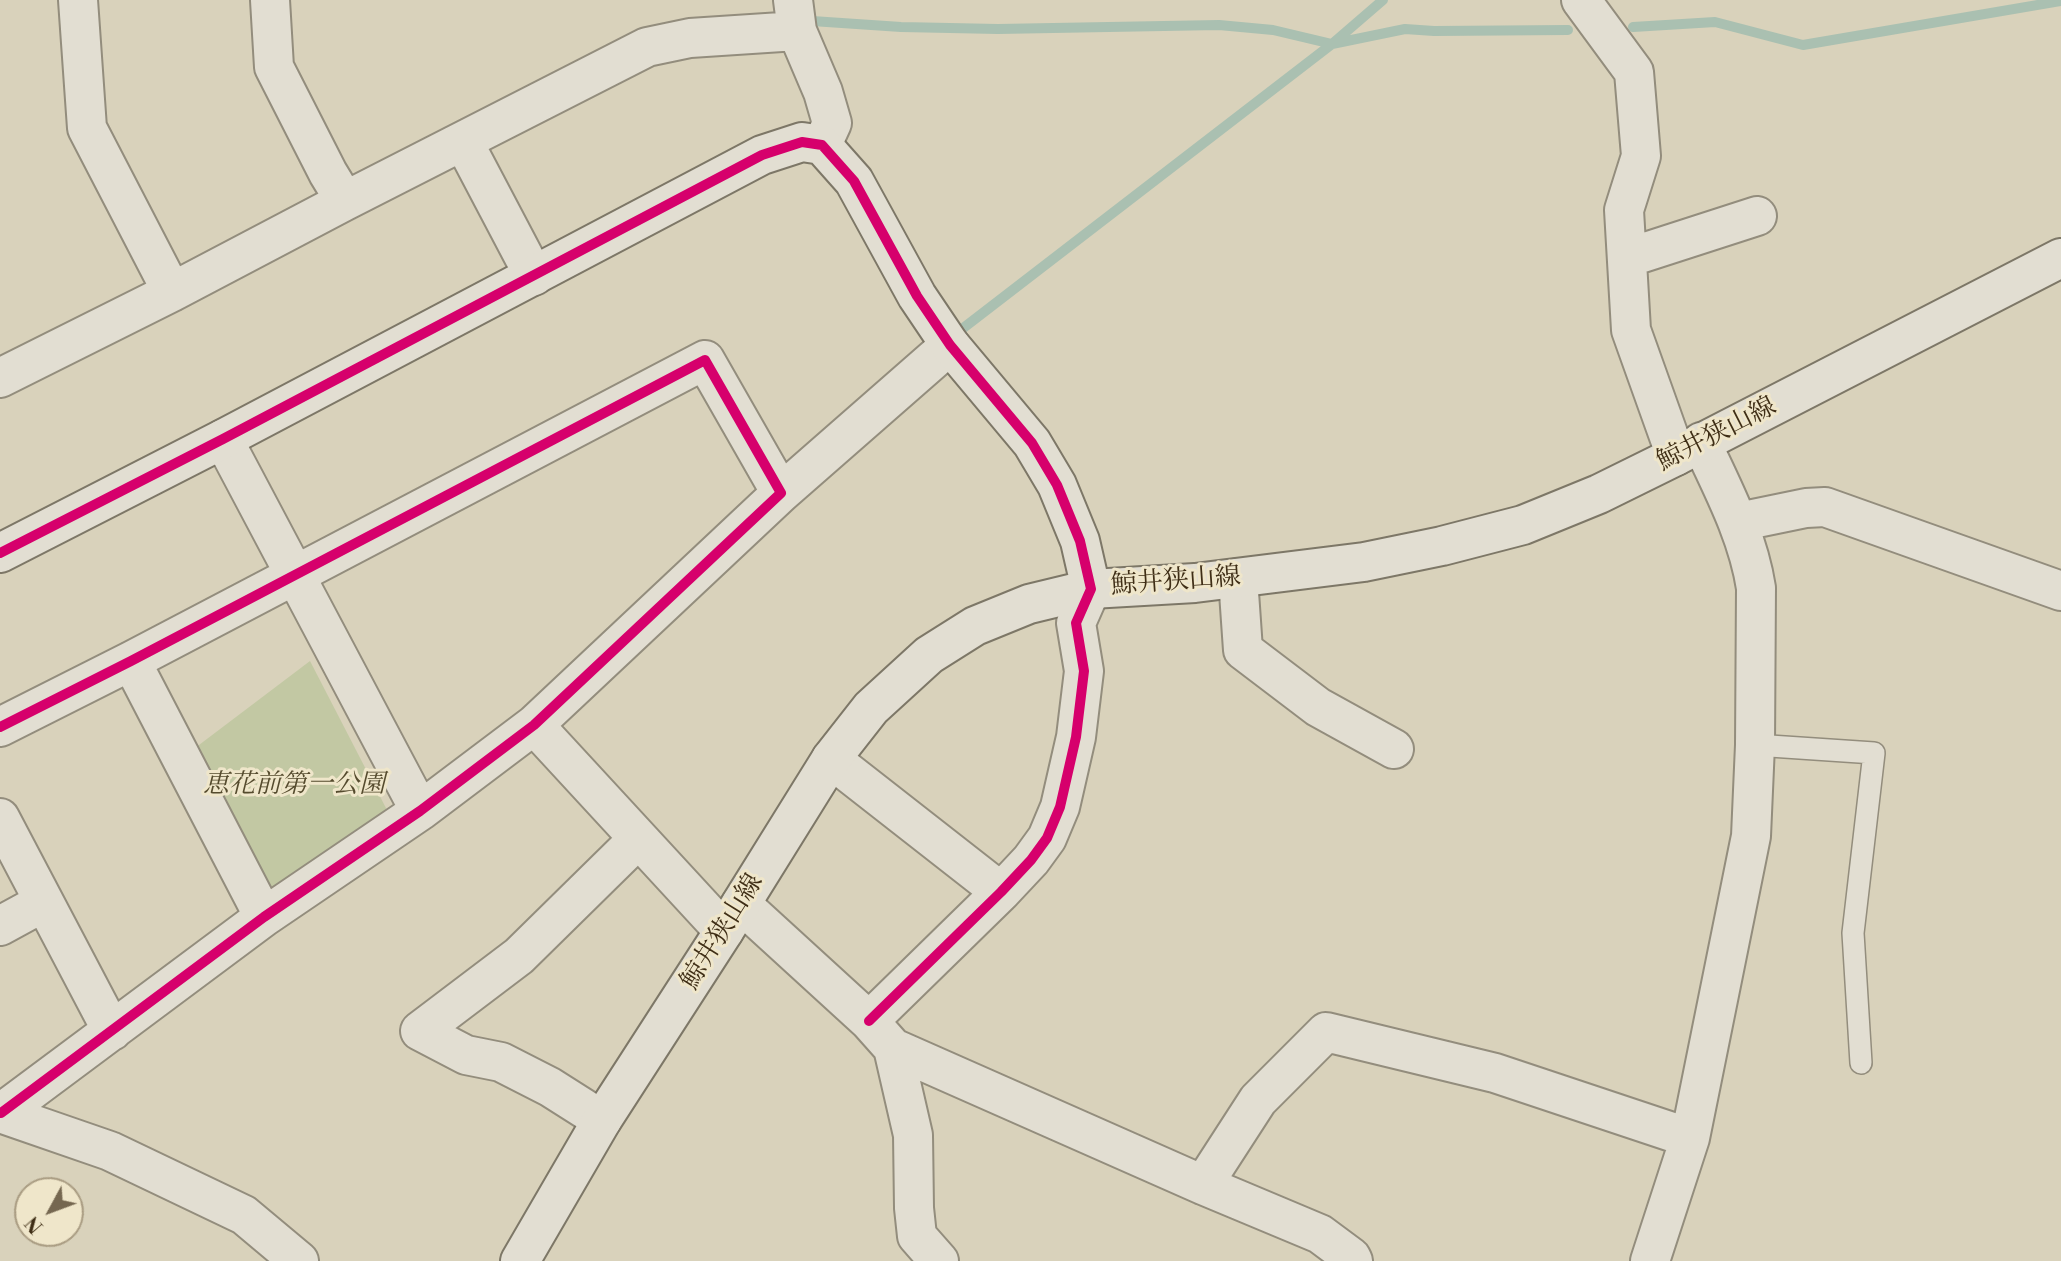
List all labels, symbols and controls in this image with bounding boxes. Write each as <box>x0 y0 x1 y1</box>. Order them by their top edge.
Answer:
street label: 鯨井狭山線 <box>1652 392 1782 478</box>
street label: 鯨井狭山線 <box>1110 562 1242 602</box>
park label: 恵花前第一公園 <box>203 770 385 802</box>
street label: 鯨井狭山線 <box>675 869 771 995</box>
north arrow <box>14 1177 84 1247</box>
text: N <box>21 1211 49 1238</box>

